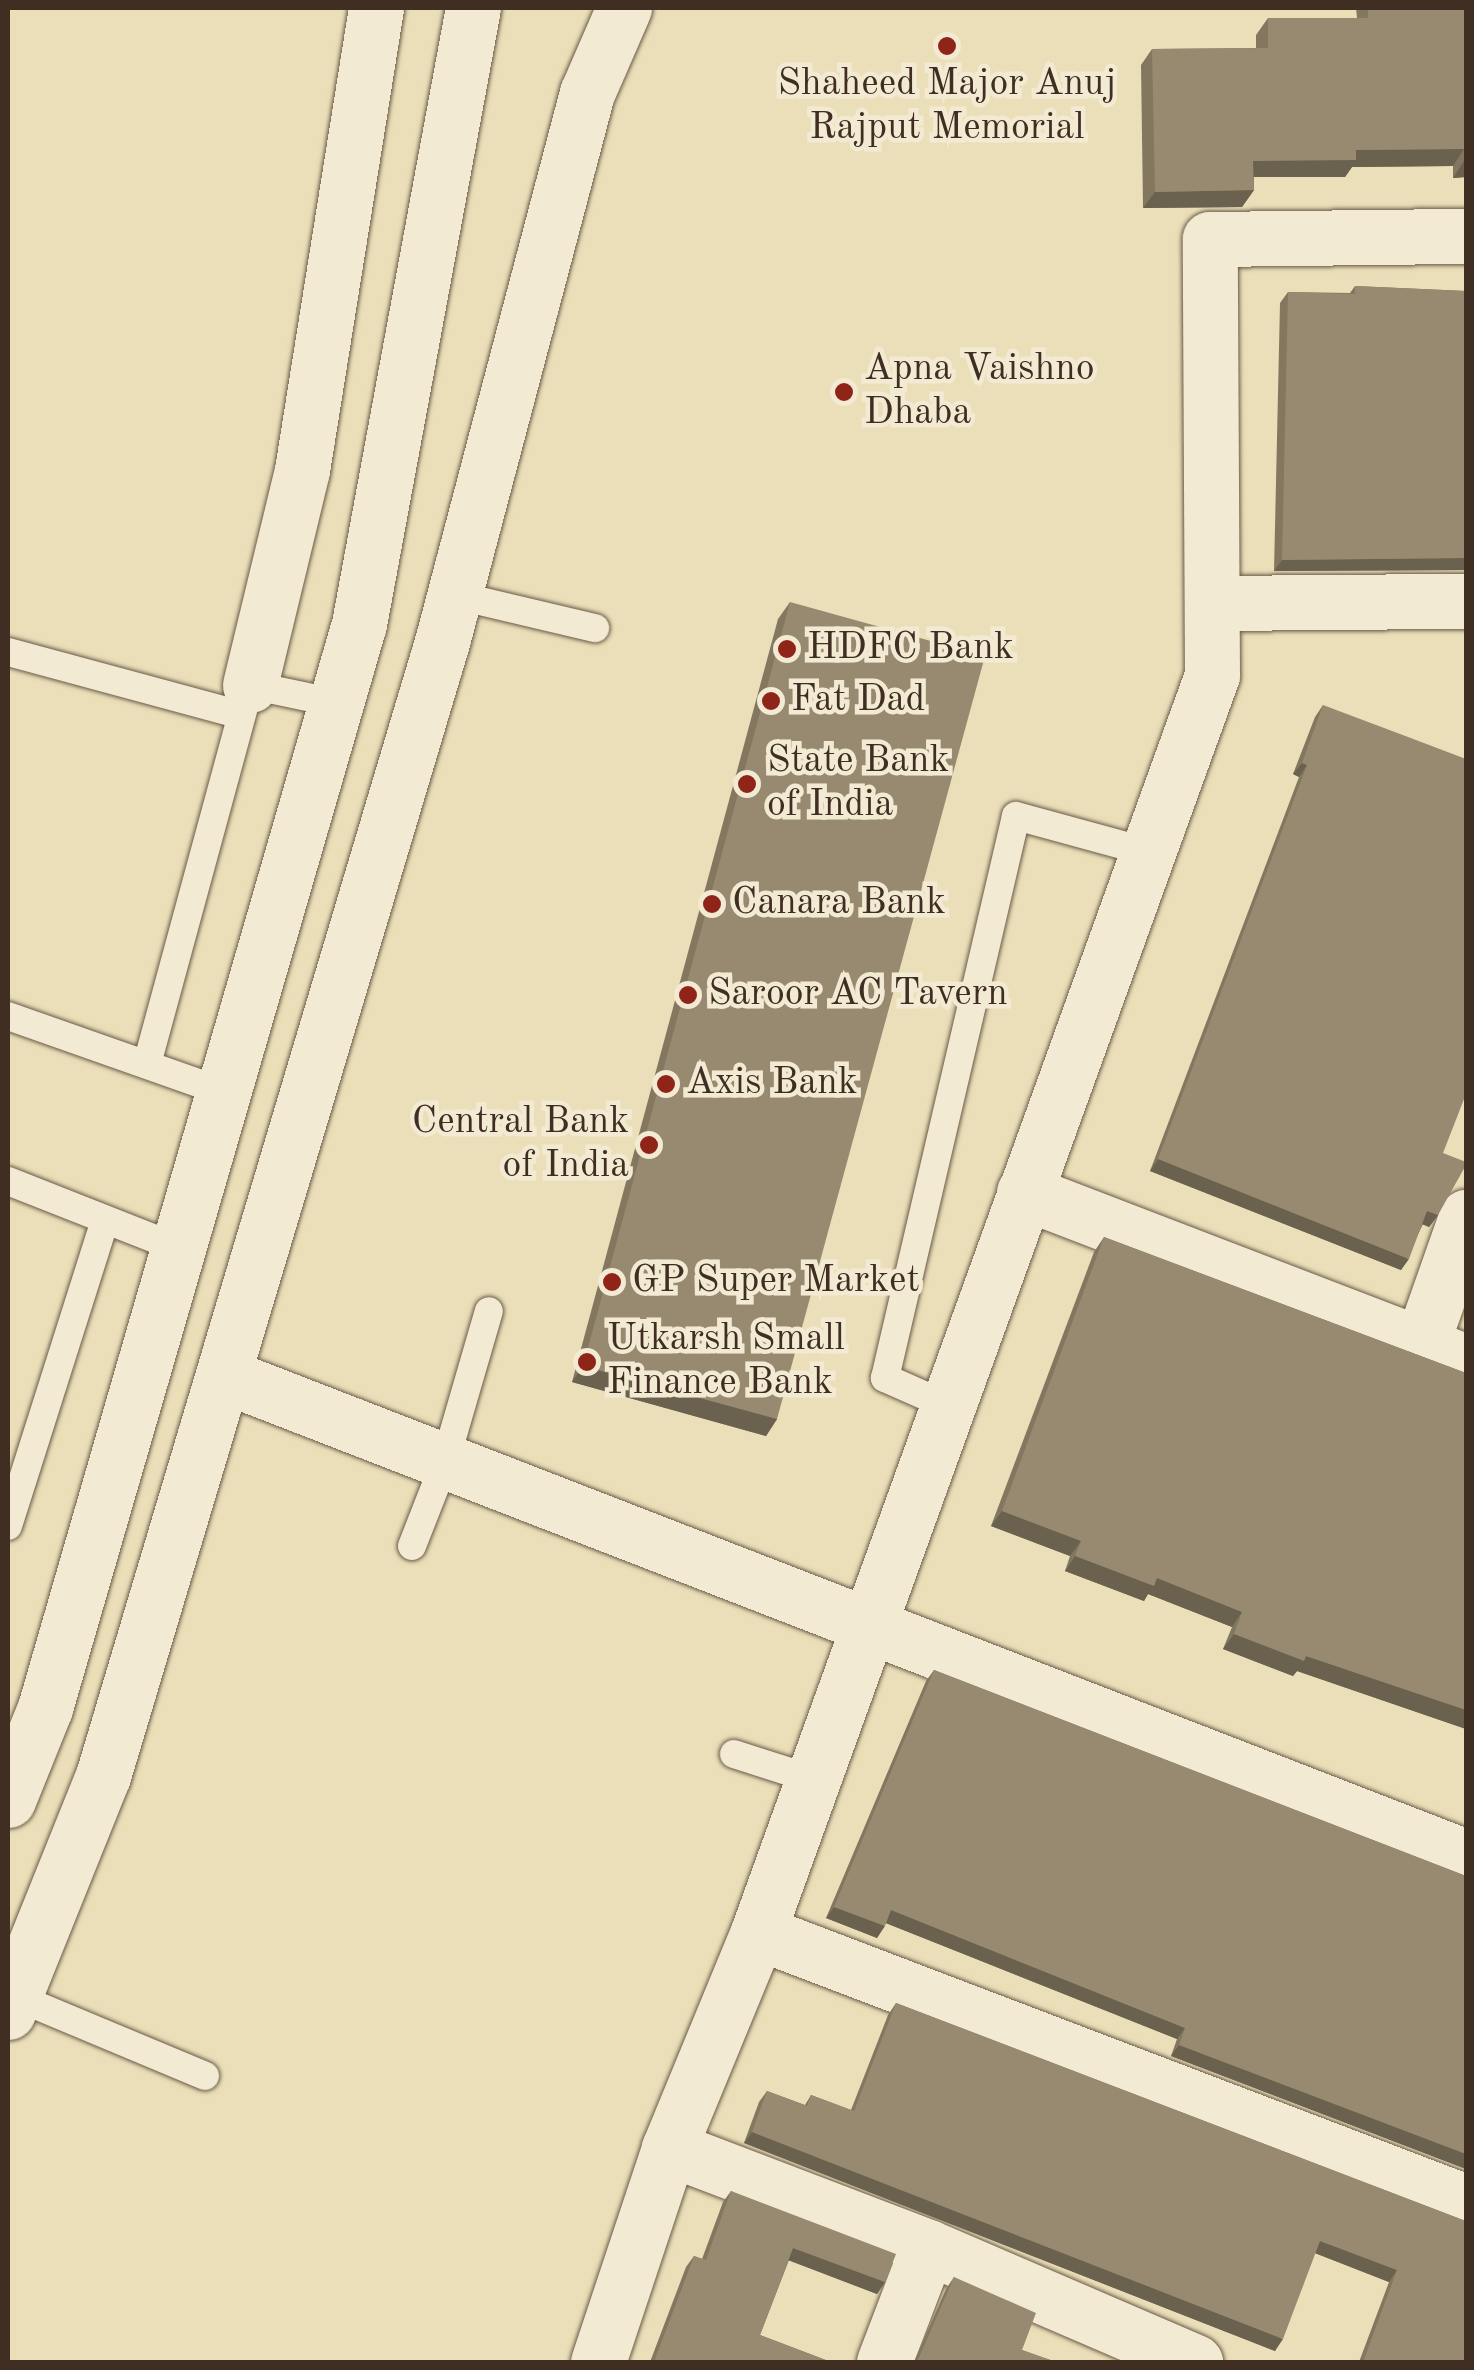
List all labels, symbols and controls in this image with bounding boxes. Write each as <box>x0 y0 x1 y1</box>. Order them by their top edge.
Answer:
marker: Shaheed Major Anuj Rajput Memorial <box>936 35 958 57</box>
place label: Shaheed Major Anuj Rajput Memorial <box>778 62 1116 152</box>
place label: Apna Vaishno Dhaba <box>864 347 1095 436</box>
marker: Apna Vaishno Dhaba <box>833 381 855 403</box>
place label: HDFC Bank <box>807 626 1014 672</box>
marker: HDFC Bank <box>776 638 798 660</box>
place label: Fat Dad <box>791 678 925 724</box>
marker: Fat Dad <box>760 690 782 712</box>
place label: State Bank of India <box>767 739 949 828</box>
marker: State Bank of India <box>736 773 758 795</box>
place label: Canara Bank <box>732 881 946 927</box>
marker: Canara Bank <box>701 893 723 915</box>
place label: Saroor AC Tavern <box>708 972 1008 1018</box>
marker: Saroor AC Tavern <box>677 984 699 1006</box>
place label: Axis Bank <box>686 1061 857 1107</box>
marker: Axis Bank <box>655 1073 677 1095</box>
place label: Central Bank of India <box>412 1100 629 1190</box>
marker: Central Bank of India <box>638 1134 660 1156</box>
place label: GP Super Market <box>632 1259 920 1305</box>
marker: GP Super Market <box>601 1271 623 1293</box>
place label: Utkarsh Small Finance Bank <box>607 1317 845 1406</box>
marker: Utkarsh Small Finance Bank <box>576 1351 598 1373</box>

